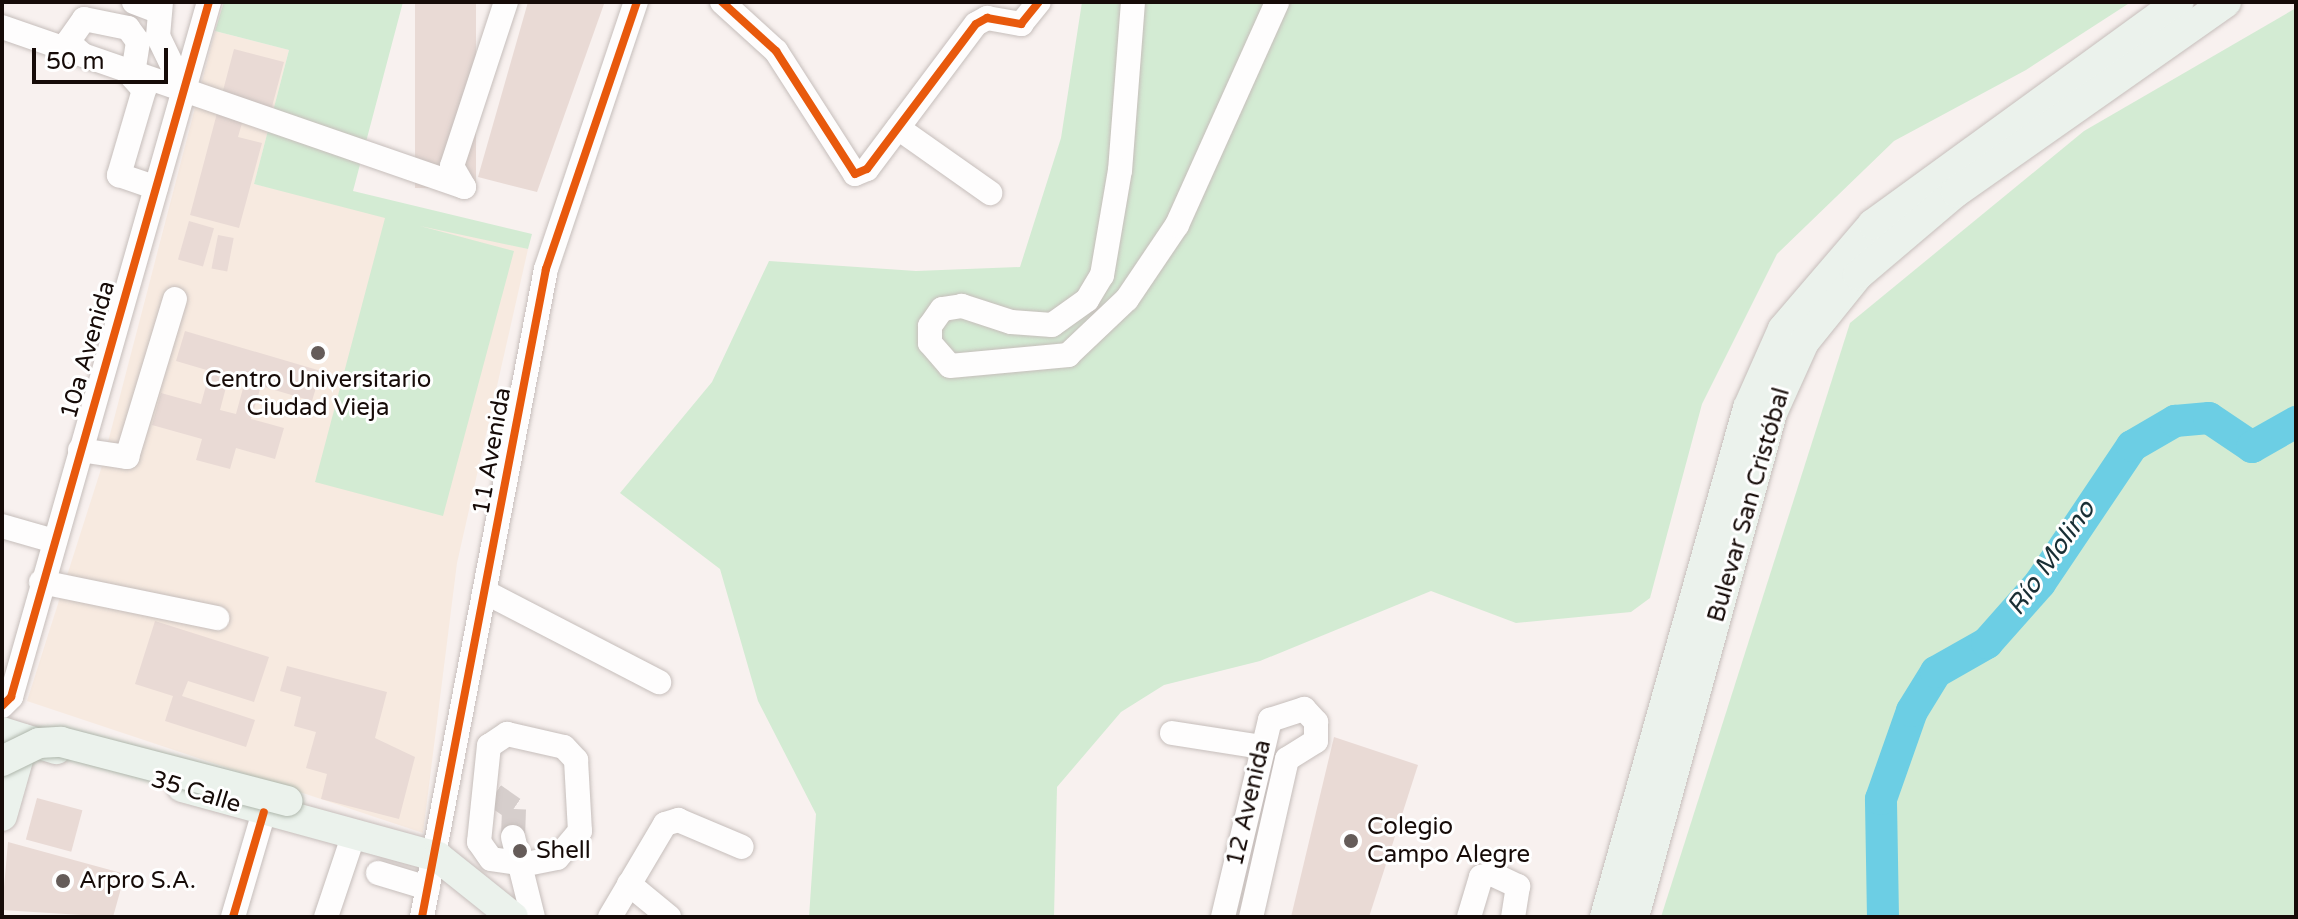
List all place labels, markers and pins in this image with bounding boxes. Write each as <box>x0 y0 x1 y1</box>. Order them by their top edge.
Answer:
marker: Centro Universitario Ciudad Vieja <box>309 344 327 362</box>
place label: Centro Universitario Ciudad Vieja <box>205 366 431 422</box>
place label: Colegio Campo Alegre <box>1367 813 1530 869</box>
marker: Colegio Campo Alegre <box>1342 832 1360 850</box>
place label: Shell <box>536 837 591 865</box>
marker: Shell <box>511 842 529 860</box>
place label: Arpro S.A. <box>79 867 196 895</box>
marker: Arpro S.A. <box>54 872 72 890</box>

